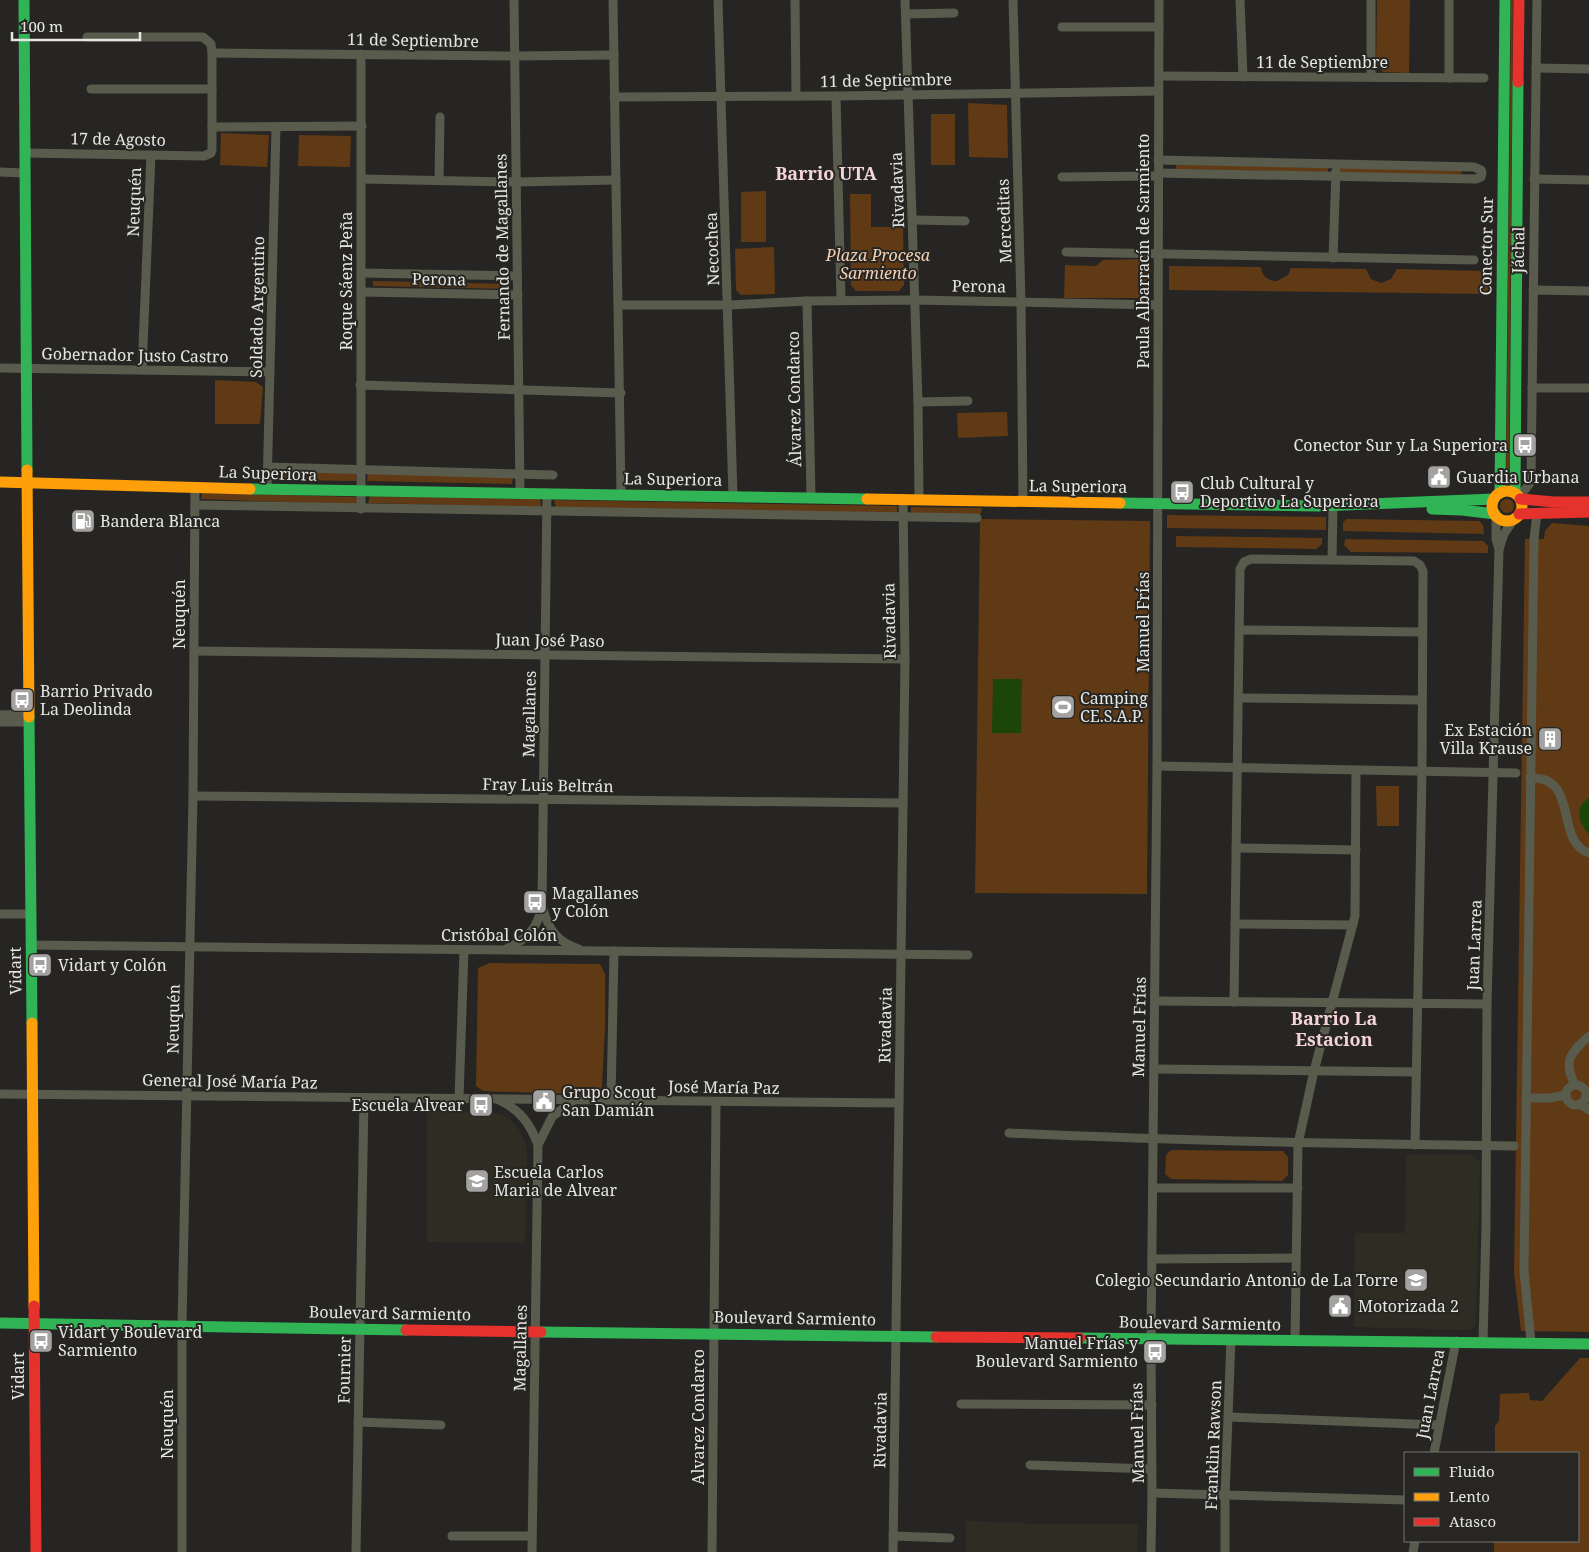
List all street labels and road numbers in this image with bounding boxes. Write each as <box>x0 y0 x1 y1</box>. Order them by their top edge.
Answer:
street label: 11 de Septiembre <box>347 28 479 52</box>
street label: 11 de Septiembre <box>1256 51 1388 73</box>
street label: 11 de Septiembre <box>820 68 952 92</box>
street label: 17 de Agosto <box>70 127 166 151</box>
street label: Paula Albarracín de Sarmiento <box>1132 133 1154 369</box>
street label: Rivadavia <box>885 152 909 228</box>
street label: Fernando de Magallanes <box>489 153 515 341</box>
street label: Neuquén <box>122 167 146 237</box>
street label: Merceditas <box>992 178 1016 264</box>
street label: Conector Sur <box>1474 196 1498 296</box>
street label: Roque Sáenz Peña <box>335 212 357 350</box>
street label: Necochea <box>700 212 724 286</box>
street label: Jáchal <box>1507 226 1529 275</box>
street label: Soldado Argentino <box>245 236 269 378</box>
street label: Perona <box>412 268 466 290</box>
street label: Perona <box>952 275 1006 297</box>
street label: Álvarez Condarco <box>782 331 806 467</box>
street label: Gobernador Justo Castro <box>41 342 229 368</box>
street label: La Superiora <box>218 460 318 486</box>
street label: La Superiora <box>624 467 722 491</box>
street label: La Superiora <box>1029 474 1127 498</box>
street label: Manuel Frías <box>1132 572 1154 672</box>
street label: Neuquén <box>168 579 190 649</box>
street label: Rivadavia <box>877 583 901 659</box>
street label: Juan José Paso <box>494 628 605 652</box>
street label: Magallanes <box>517 670 541 758</box>
street label: Fray Luis Beltrán <box>482 773 614 797</box>
street label: Juan Larrea <box>1461 899 1487 992</box>
street label: Cristóbal Colón <box>441 924 557 946</box>
street label: Vidart <box>4 946 26 995</box>
street label: Manuel Frías <box>1127 977 1151 1077</box>
street label: Neuquén <box>161 984 185 1054</box>
street label: Rivadavia <box>873 987 897 1063</box>
street label: General José María Paz <box>142 1068 318 1094</box>
street label: José María Paz <box>667 1075 780 1099</box>
street label: Boulevard Sarmiento <box>309 1301 471 1325</box>
street label: Magallanes <box>508 1304 532 1392</box>
street label: Boulevard Sarmiento <box>714 1306 876 1330</box>
street label: Boulevard Sarmiento <box>1119 1311 1281 1335</box>
street label: Fournier <box>332 1336 356 1404</box>
street label: Juan Larrea <box>1410 1347 1449 1442</box>
street label: Alvarez Condarco <box>687 1349 709 1485</box>
street label: Vidart <box>7 1352 29 1400</box>
street label: Franklin Rawson <box>1200 1380 1226 1510</box>
street label: Manuel Frías <box>1125 1383 1149 1483</box>
street label: Neuquén <box>156 1389 178 1459</box>
street label: Rivadavia <box>868 1392 892 1468</box>

